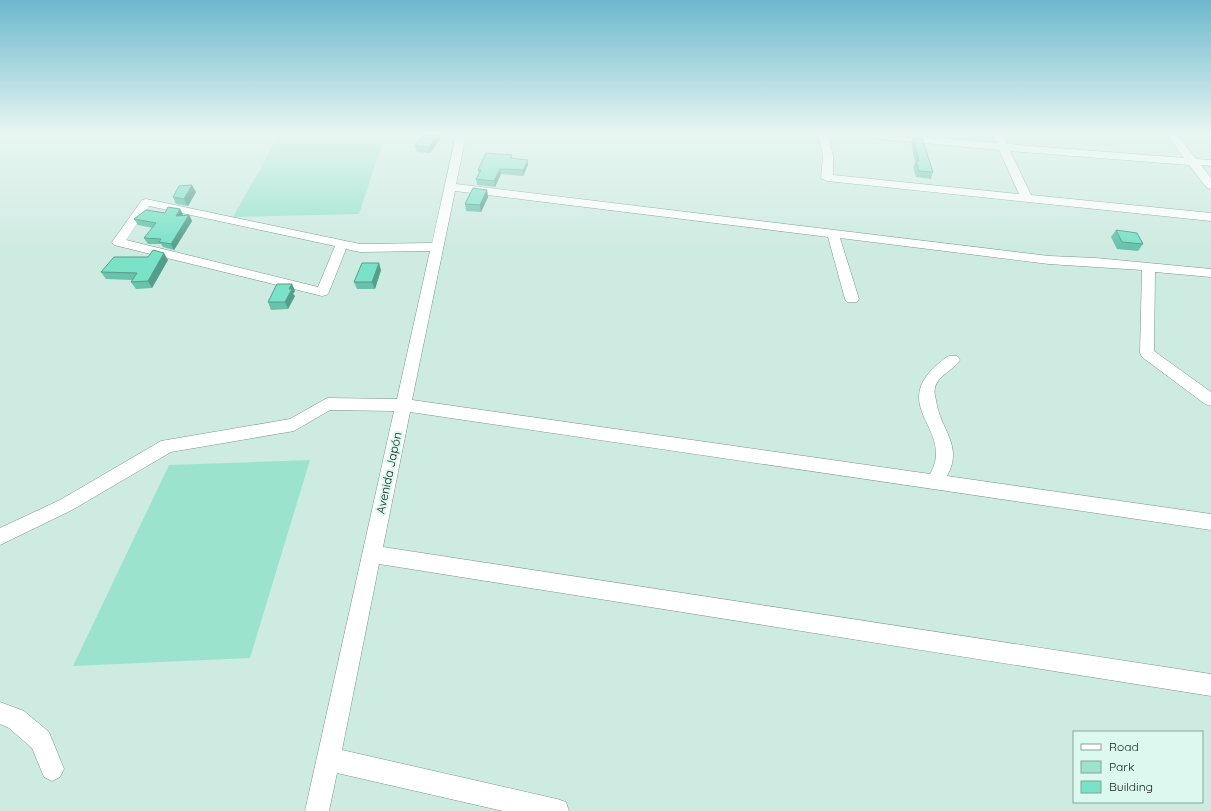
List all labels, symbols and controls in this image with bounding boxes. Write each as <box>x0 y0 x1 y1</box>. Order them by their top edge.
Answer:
street label: Avenida Japón <box>373 431 405 515</box>
legend <box>1073 731 1203 803</box>
text: Road <box>1109 739 1139 754</box>
text: Park <box>1109 759 1134 774</box>
text: Building <box>1109 779 1153 794</box>

